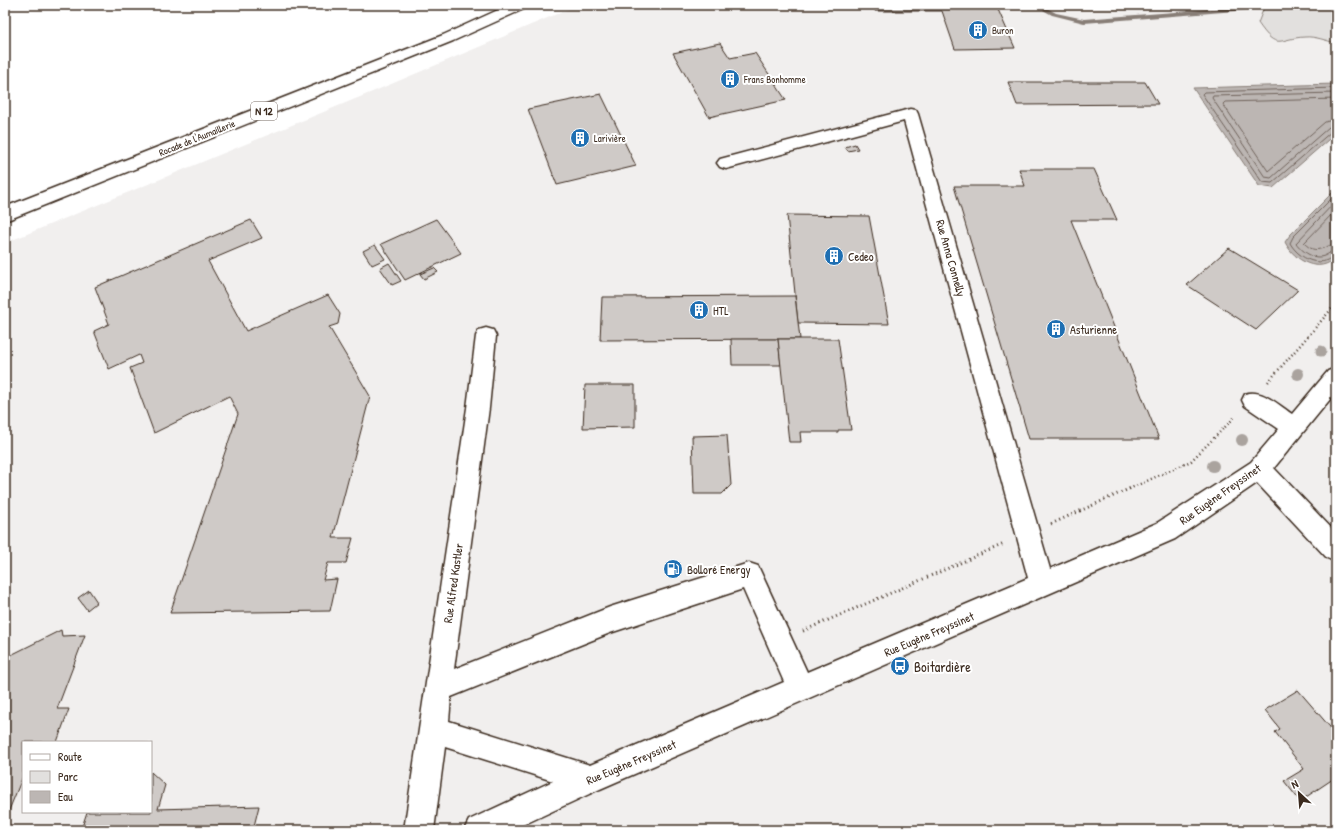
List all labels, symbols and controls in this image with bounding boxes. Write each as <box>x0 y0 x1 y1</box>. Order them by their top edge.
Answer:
building icon: Buron <box>967 19 989 41</box>
place label: Buron <box>992 24 1014 37</box>
building icon: Frans Bonhomme <box>719 68 741 90</box>
place label: Frans Bonhomme <box>743 73 806 86</box>
road number: N 12 <box>251 102 277 120</box>
street label: Rocade de l'Aumaillerie <box>157 117 237 159</box>
building icon: Larivière <box>569 127 591 149</box>
place label: Larivière <box>594 132 626 145</box>
street label: Rue Anna Connelly <box>932 218 970 298</box>
building icon: Cedeo <box>823 245 845 267</box>
place label: Cedeo <box>848 248 874 265</box>
building icon: HTL <box>688 299 710 321</box>
place label: HTL <box>713 302 729 319</box>
building icon: Asturienne <box>1045 318 1067 340</box>
place label: Asturienne <box>1070 321 1117 338</box>
street label: Rue Eugène Freyssinet <box>1176 459 1265 529</box>
street label: Rue Alfred Kastler <box>439 542 467 624</box>
fuel station icon: Bolloré Energy <box>662 558 684 580</box>
place label: Bolloré Energy <box>687 561 751 578</box>
street label: Rue Eugène Freyssinet <box>881 607 977 661</box>
bus stop icon: Boitardière <box>889 655 911 677</box>
place label: Boitardière <box>914 657 971 676</box>
street label: Rue Eugène Freyssinet <box>583 735 679 789</box>
legend <box>22 741 152 813</box>
text: Route <box>58 748 82 765</box>
text: Parc <box>58 768 78 785</box>
north arrow <box>1279 773 1319 813</box>
text: N <box>1289 776 1300 792</box>
text: Eau <box>58 788 73 805</box>

